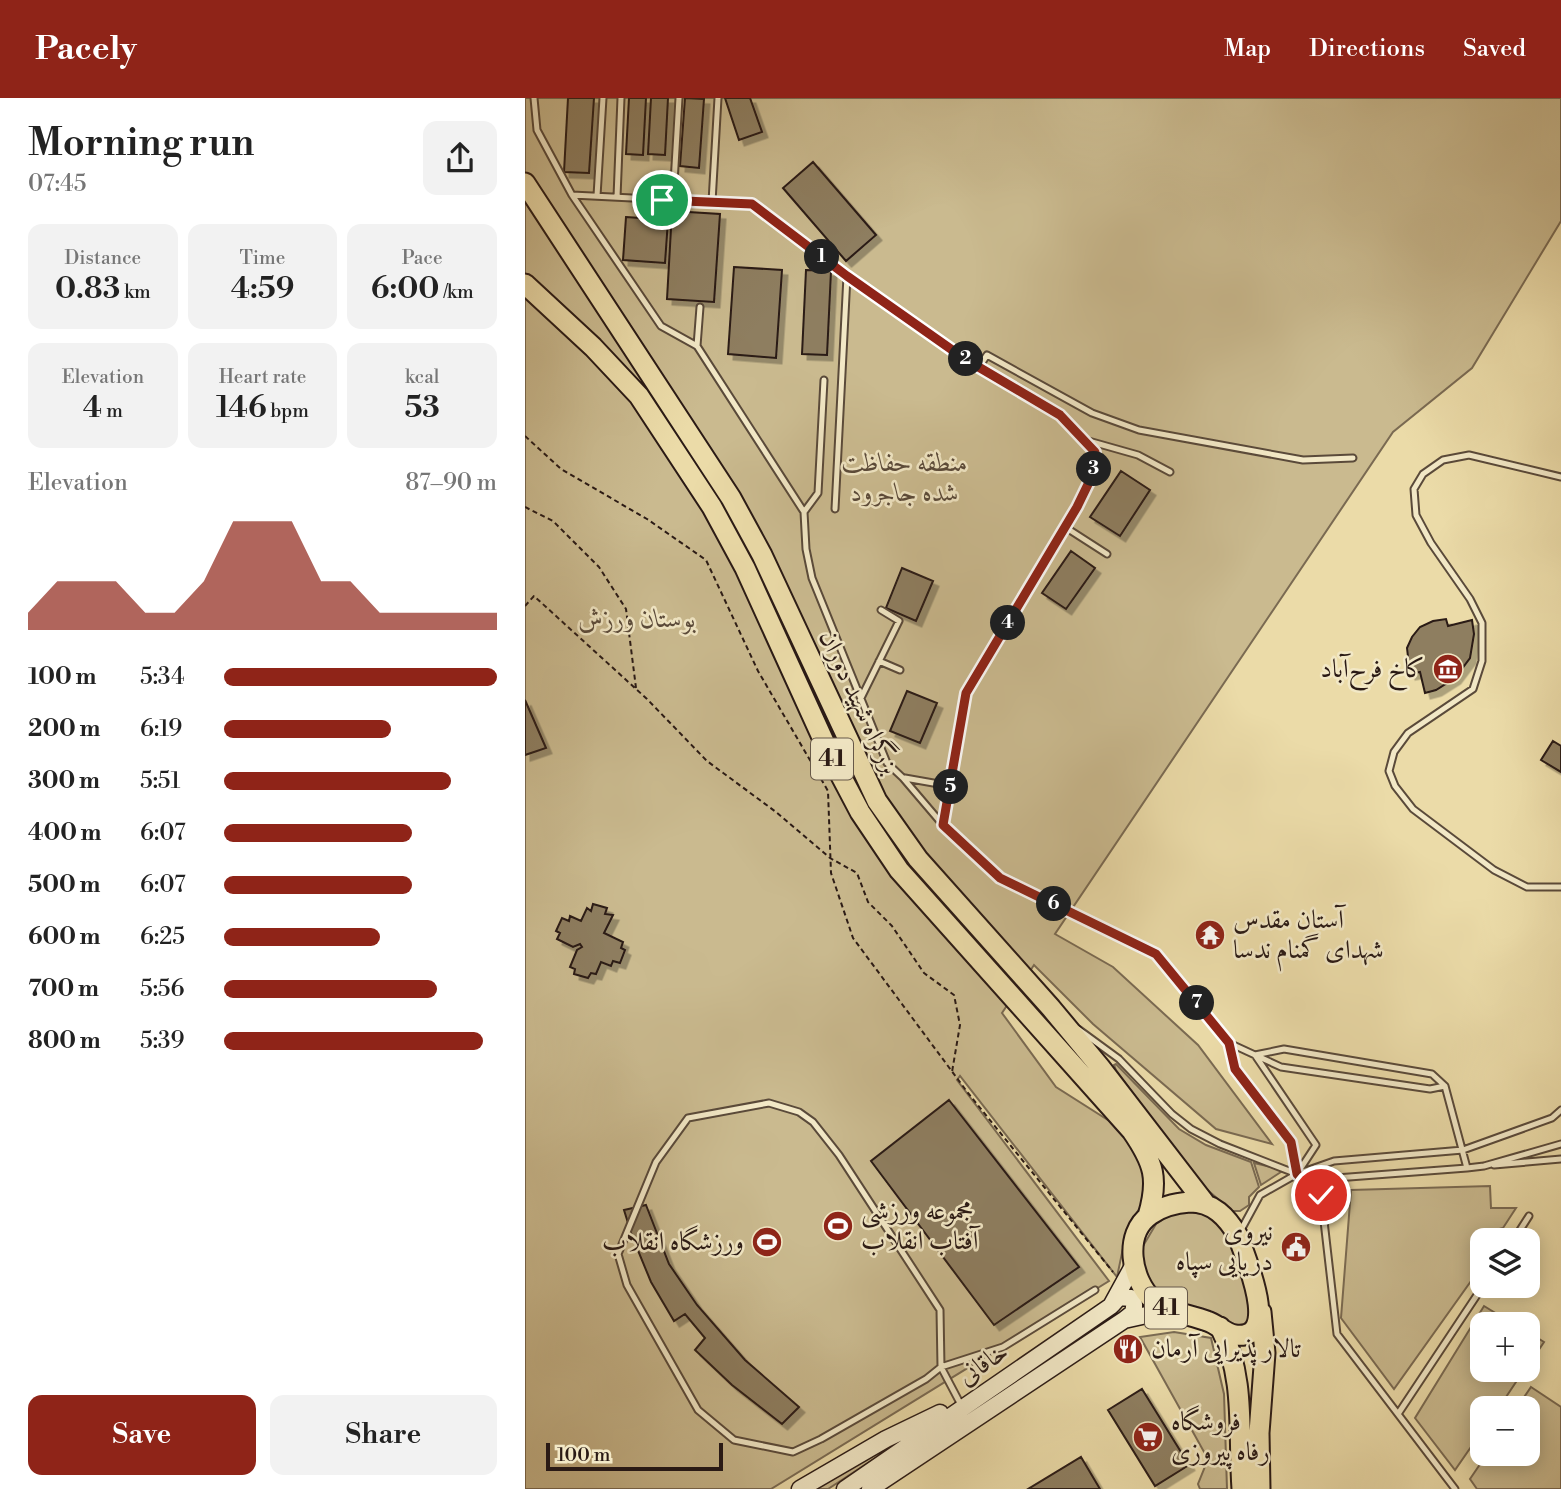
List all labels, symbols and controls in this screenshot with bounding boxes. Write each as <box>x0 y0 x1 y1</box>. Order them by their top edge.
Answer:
text: Pacely <box>35 29 137 70</box>
text: Map <box>1224 34 1271 64</box>
text: Directions <box>1309 34 1425 64</box>
text: Saved <box>1463 34 1526 64</box>
text: Morning run <box>28 120 254 167</box>
button: share <box>423 121 497 195</box>
text: 07:45 <box>28 170 86 198</box>
pin <box>632 170 692 230</box>
icon: arrive <box>643 181 681 219</box>
pin: 1 <box>805 240 839 274</box>
text: 1 <box>817 244 826 268</box>
text: Distance <box>64 246 141 270</box>
text: Time <box>240 246 285 270</box>
text: Pace <box>402 246 443 270</box>
text: 0.83 <box>55 270 120 308</box>
text: 4:59 <box>231 270 294 308</box>
text: 6:00 <box>371 270 440 308</box>
text: km <box>120 280 151 304</box>
text: /km <box>440 280 474 304</box>
pin: 2 <box>949 342 983 376</box>
text: 2 <box>960 346 971 370</box>
text: Elevation <box>62 365 144 389</box>
text: Heart rate <box>219 365 306 389</box>
text: kcal <box>405 365 439 389</box>
text: 4 <box>83 389 102 427</box>
text: 146 <box>216 389 267 427</box>
text: 53 <box>404 389 440 427</box>
text: m <box>102 399 123 423</box>
text: bpm <box>267 399 309 423</box>
park label: منطقه حفاظت شده جاجرود <box>842 447 968 509</box>
pin: 3 <box>1077 452 1111 486</box>
text: 3 <box>1088 456 1099 480</box>
text: Elevation <box>28 469 128 497</box>
text: 87–90 m <box>405 469 497 497</box>
park label: بوستان ورزش <box>578 603 696 635</box>
pin: 4 <box>991 606 1025 640</box>
text: 4 <box>1001 610 1014 634</box>
street label: بزرگراه شهید دوران <box>812 624 908 780</box>
museum icon: کاخ فرح‌آباد <box>1431 652 1465 686</box>
place label: کاخ فرح‌آباد <box>1320 653 1425 692</box>
text: 100 m <box>28 663 96 691</box>
text: 5:34 <box>140 663 185 691</box>
text: 200 m <box>28 715 100 743</box>
text: 6:19 <box>140 715 182 743</box>
road number: 41 <box>811 738 853 780</box>
text: 300 m <box>28 767 100 795</box>
text: 5:51 <box>140 767 180 795</box>
pin: 5 <box>933 770 969 804</box>
text: 5 <box>945 774 956 798</box>
text: 400 m <box>28 819 101 847</box>
text: 6:07 <box>140 819 186 847</box>
text: 500 m <box>28 871 100 899</box>
text: 6:07 <box>140 871 186 899</box>
pin: 6 <box>1037 886 1071 922</box>
text: 6 <box>1048 891 1059 915</box>
place label: آستان مقدس شهدای گمنام ندسا <box>1233 904 1384 972</box>
temple icon: آستان مقدس شهدای گمنام ندسا <box>1193 918 1227 952</box>
text: 600 m <box>28 923 101 951</box>
text: 6:25 <box>140 923 185 951</box>
text: 700 m <box>28 975 99 1003</box>
text: 5:56 <box>140 975 184 1003</box>
pin: 7 <box>1179 986 1215 1020</box>
text: 7 <box>1191 990 1202 1014</box>
text: 800 m <box>28 1027 101 1055</box>
text: 5:39 <box>140 1027 185 1055</box>
pin <box>1291 1165 1351 1225</box>
icon: check <box>1302 1176 1340 1214</box>
place label: مجموعه ورزشی آفتاب انقلاب <box>861 1195 981 1257</box>
sports icon: مجموعه ورزشی آفتاب انقلاب <box>821 1209 855 1243</box>
place label: نیروی دریایی سپاه <box>1176 1216 1273 1279</box>
place label: ورزشگاه انقلاب <box>602 1225 744 1258</box>
sports icon: ورزشگاه انقلاب <box>750 1225 784 1259</box>
map controls <box>1470 1228 1540 1466</box>
button: layers <box>1470 1228 1540 1298</box>
public building icon: نیروی دریایی سپاه <box>1279 1230 1313 1264</box>
road number: 41 <box>1145 1288 1187 1328</box>
button: + <box>1470 1312 1540 1382</box>
restaurant icon: تالار پذیرایی آرمان <box>1111 1332 1145 1366</box>
place label: تالار پذیرایی آرمان <box>1151 1333 1302 1366</box>
street label: خاقانی <box>951 1336 1015 1392</box>
button: Save <box>28 1395 256 1475</box>
button: Share <box>270 1395 497 1475</box>
button: − <box>1470 1396 1540 1466</box>
place label: فروشگاه رفاه پیروزی <box>1171 1405 1270 1470</box>
supermarket icon: فروشگاه رفاه پیروزی <box>1131 1420 1165 1454</box>
scale bar <box>546 1440 723 1472</box>
text: 100 m <box>557 1443 610 1467</box>

